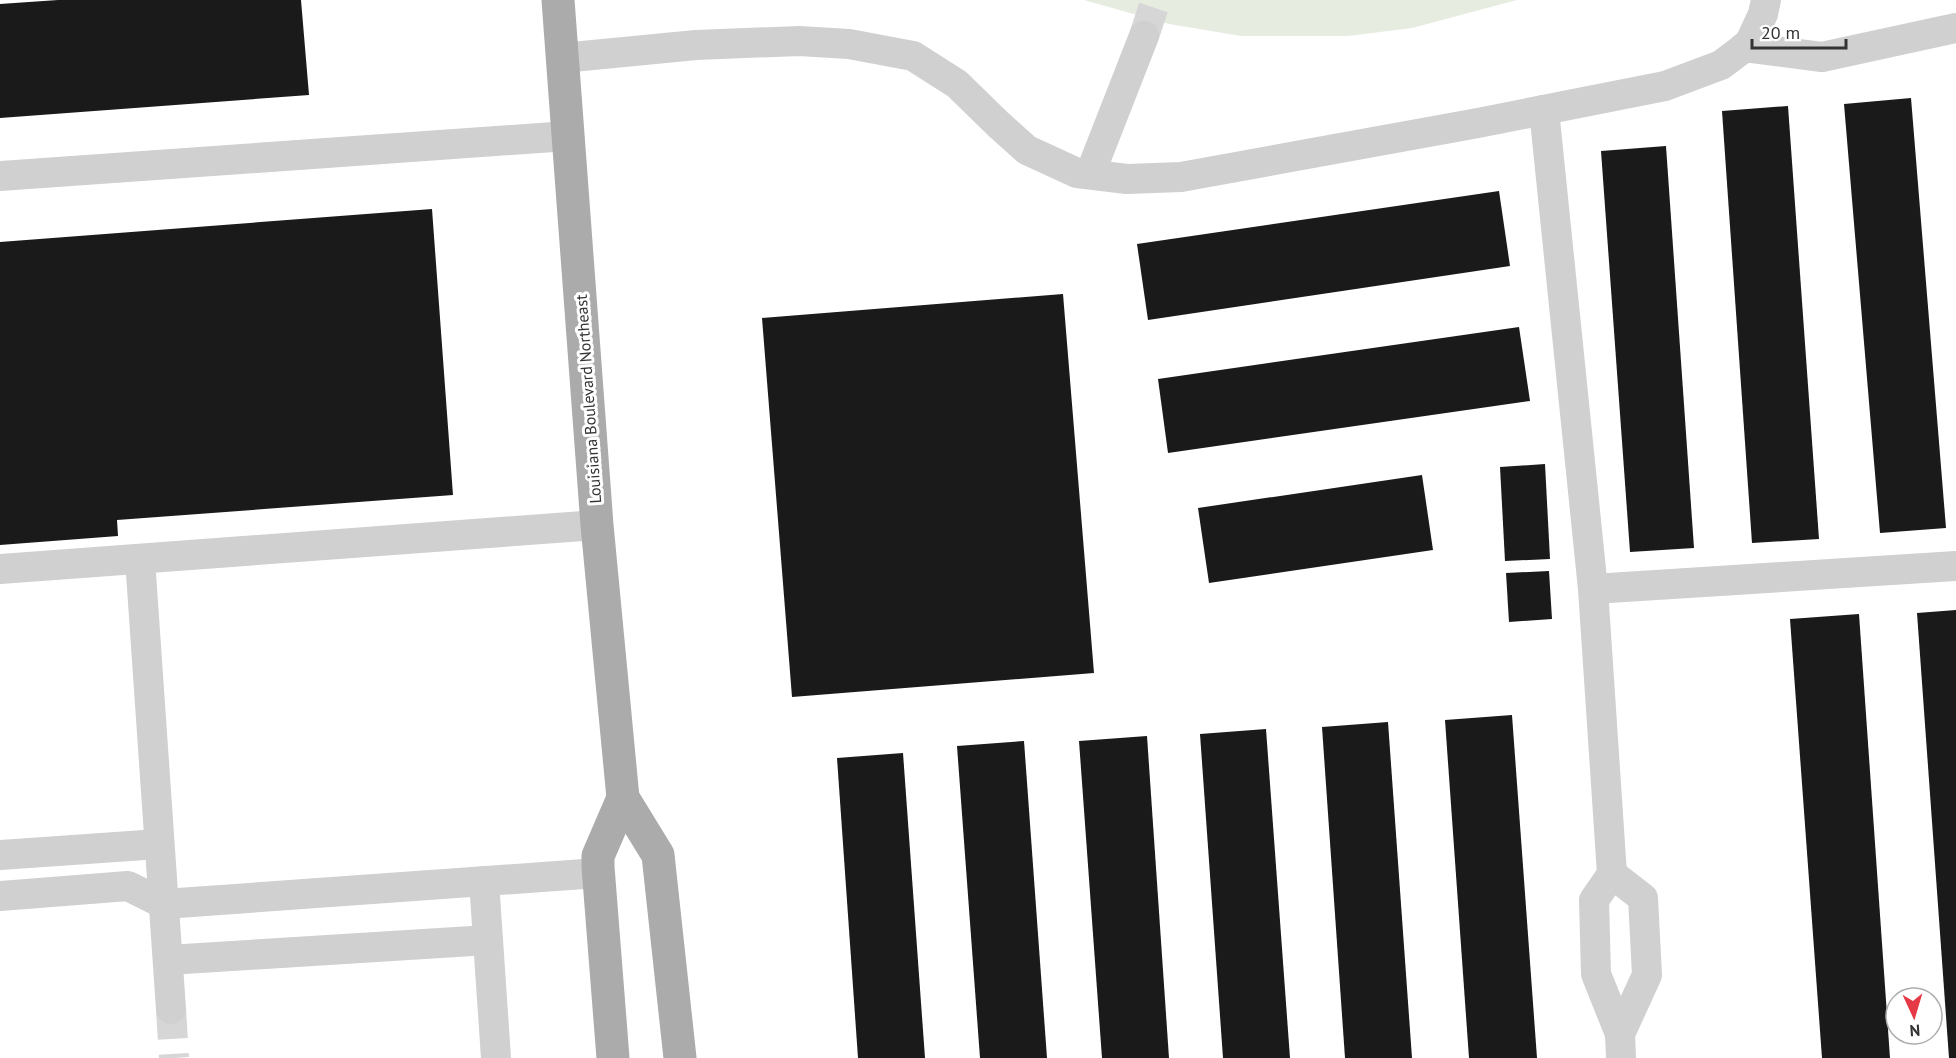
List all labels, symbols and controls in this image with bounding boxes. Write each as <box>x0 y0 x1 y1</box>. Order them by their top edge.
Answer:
scale bar <box>1752 12 1846 50</box>
text: 20 m <box>1761 21 1800 44</box>
street label: Louisiana Boulevard Northeast <box>571 293 605 504</box>
north arrow <box>1884 986 1944 1046</box>
text: N <box>1909 1021 1921 1041</box>

